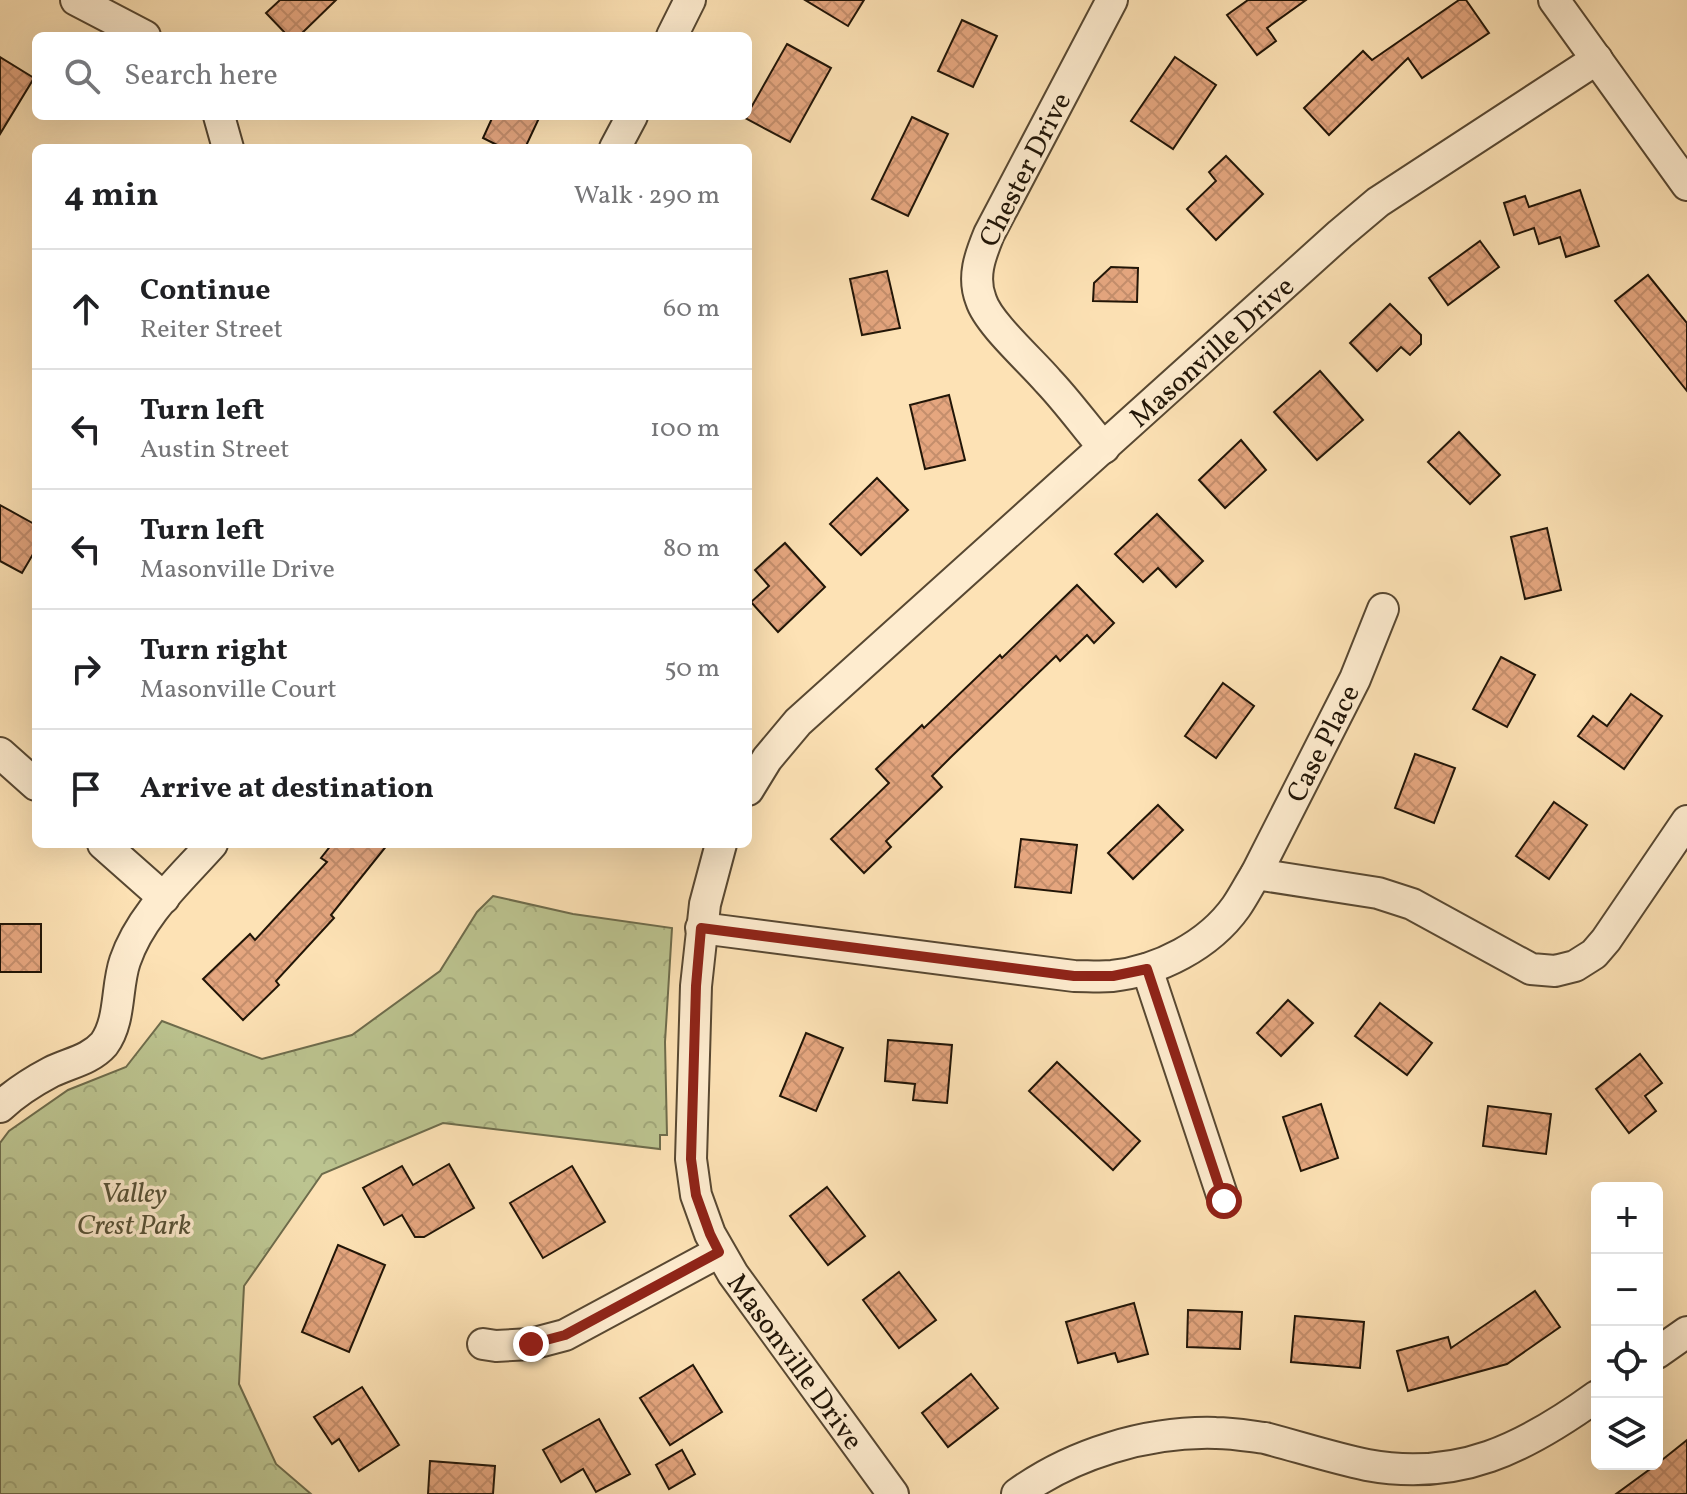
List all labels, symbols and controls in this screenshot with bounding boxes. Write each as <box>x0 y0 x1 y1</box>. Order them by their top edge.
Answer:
search box <box>32 32 752 120</box>
icon: search <box>60 54 104 98</box>
text: Search here <box>124 55 278 97</box>
street label: Chester Drive <box>971 86 1082 254</box>
text: 4 min <box>64 173 159 220</box>
text: Walk · 290 m <box>574 178 720 214</box>
street label: Masonville Drive <box>1122 268 1304 438</box>
text: Continue <box>140 270 271 312</box>
icon: ahead <box>64 287 108 331</box>
text: 60 m <box>663 291 720 327</box>
text: Reiter Street <box>140 312 283 348</box>
text: Turn left <box>140 390 264 432</box>
icon: left <box>64 407 108 451</box>
text: 100 m <box>650 411 720 447</box>
text: Austin Street <box>140 432 289 468</box>
text: Turn left <box>140 510 264 552</box>
icon: left <box>64 527 108 571</box>
text: 80 m <box>663 531 720 567</box>
text: Masonville Drive <box>140 552 335 588</box>
text: Turn right <box>140 630 288 672</box>
icon: right <box>64 647 108 691</box>
text: 50 m <box>664 651 720 687</box>
text: Masonville Court <box>140 672 337 708</box>
street label: Case Place <box>1278 678 1371 810</box>
icon: arrive <box>64 767 108 811</box>
text: Arrive at destination <box>140 768 434 810</box>
park label: Valley Crest Park <box>77 1175 191 1246</box>
map controls <box>1591 1182 1663 1470</box>
button: + <box>1591 1182 1663 1254</box>
route start <box>1206 1183 1242 1219</box>
button: − <box>1591 1254 1663 1326</box>
street label: Masonville Drive <box>717 1266 871 1459</box>
route end <box>513 1326 549 1362</box>
button: locate <box>1591 1326 1663 1398</box>
button: layers <box>1591 1398 1663 1470</box>

